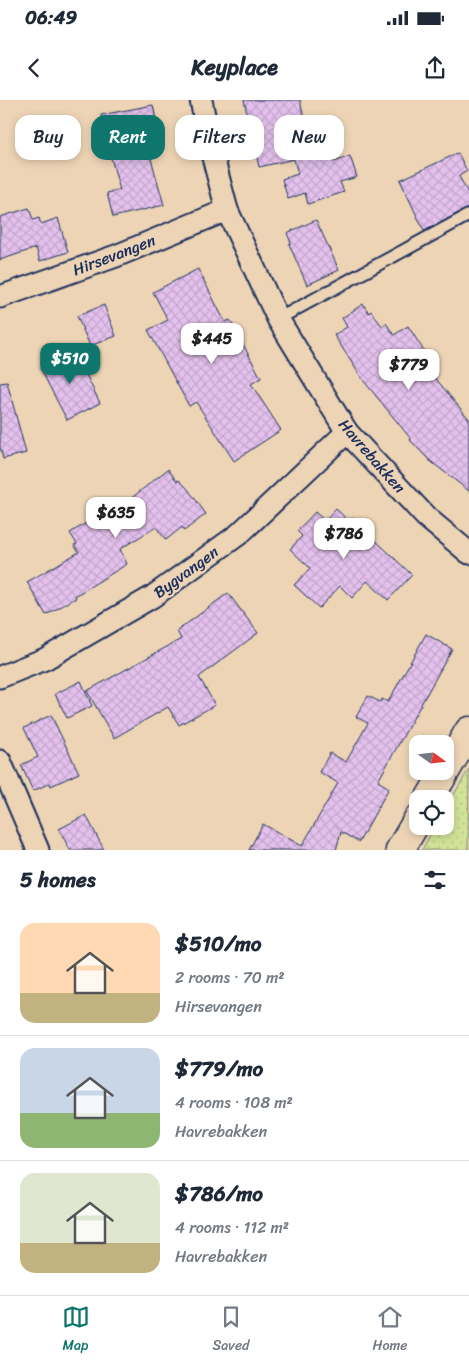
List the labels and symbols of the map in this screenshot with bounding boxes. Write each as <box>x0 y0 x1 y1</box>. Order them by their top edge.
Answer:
street label: Hirsevangen <box>68 226 160 284</box>
pin: $445 <box>182 322 242 365</box>
pin: $510 <box>40 342 100 385</box>
pin: $779 <box>379 348 439 391</box>
street label: Havrebakken <box>331 412 413 500</box>
pin: $635 <box>86 496 146 539</box>
pin: $786 <box>314 518 374 560</box>
street label: Bygvangen <box>147 538 225 606</box>
north arrow <box>409 735 454 780</box>

